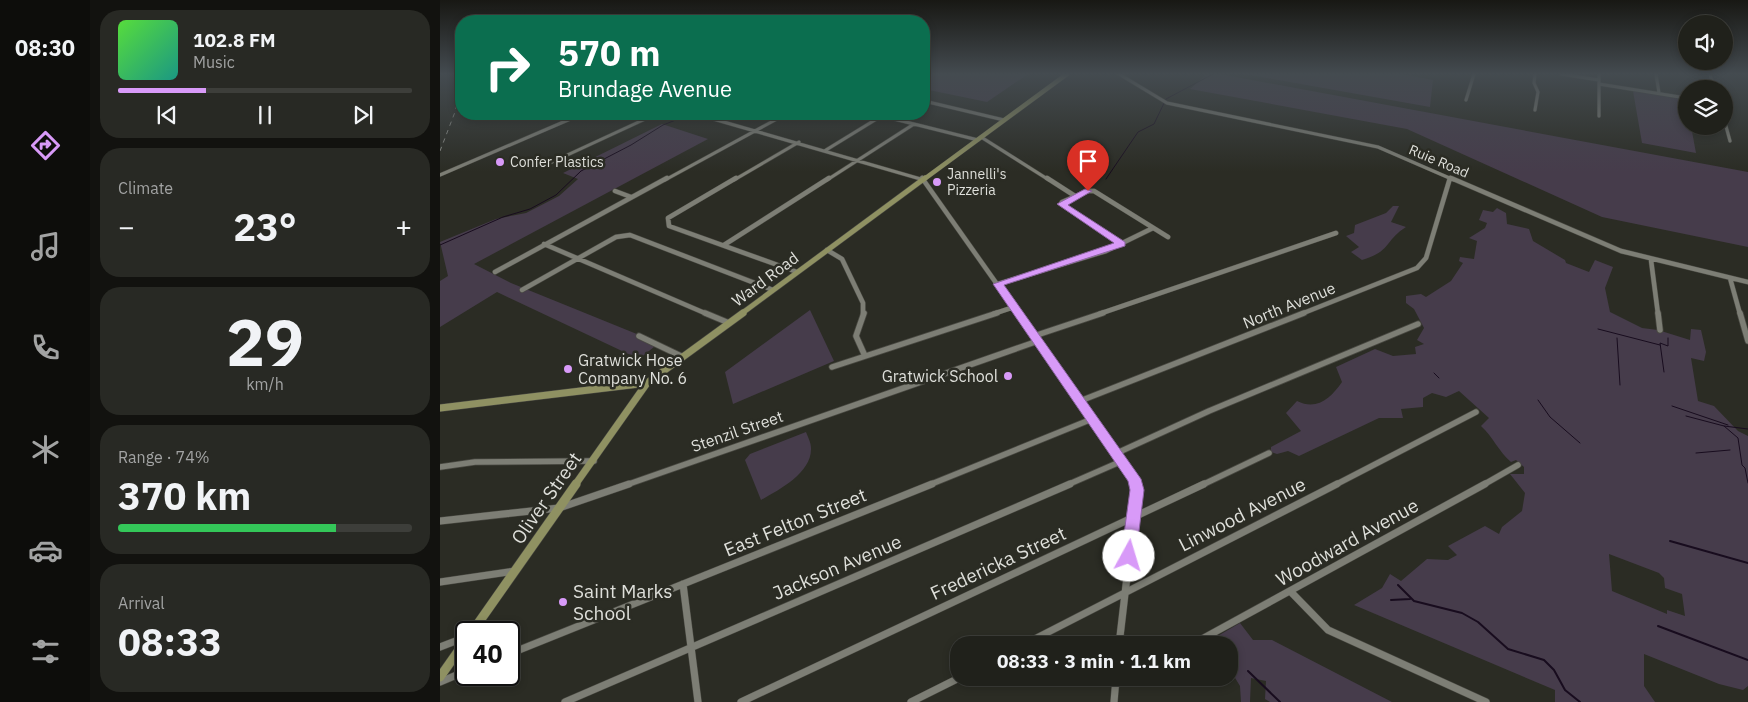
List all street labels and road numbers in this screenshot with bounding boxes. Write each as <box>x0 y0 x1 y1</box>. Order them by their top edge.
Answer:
street label: Ruie Road <box>1406 140 1472 182</box>
street label: Ward Road <box>728 247 802 311</box>
street label: North Avenue <box>1240 277 1338 333</box>
street label: Stenzil Street <box>688 406 786 456</box>
street label: Oliver Street <box>506 447 586 549</box>
street label: Linwood Avenue <box>1174 472 1310 556</box>
street label: East Felton Street <box>720 482 870 562</box>
street label: Woodward Avenue <box>1272 493 1422 591</box>
street label: Fredericka Street <box>926 521 1070 605</box>
street label: Jackson Avenue <box>769 529 905 605</box>

